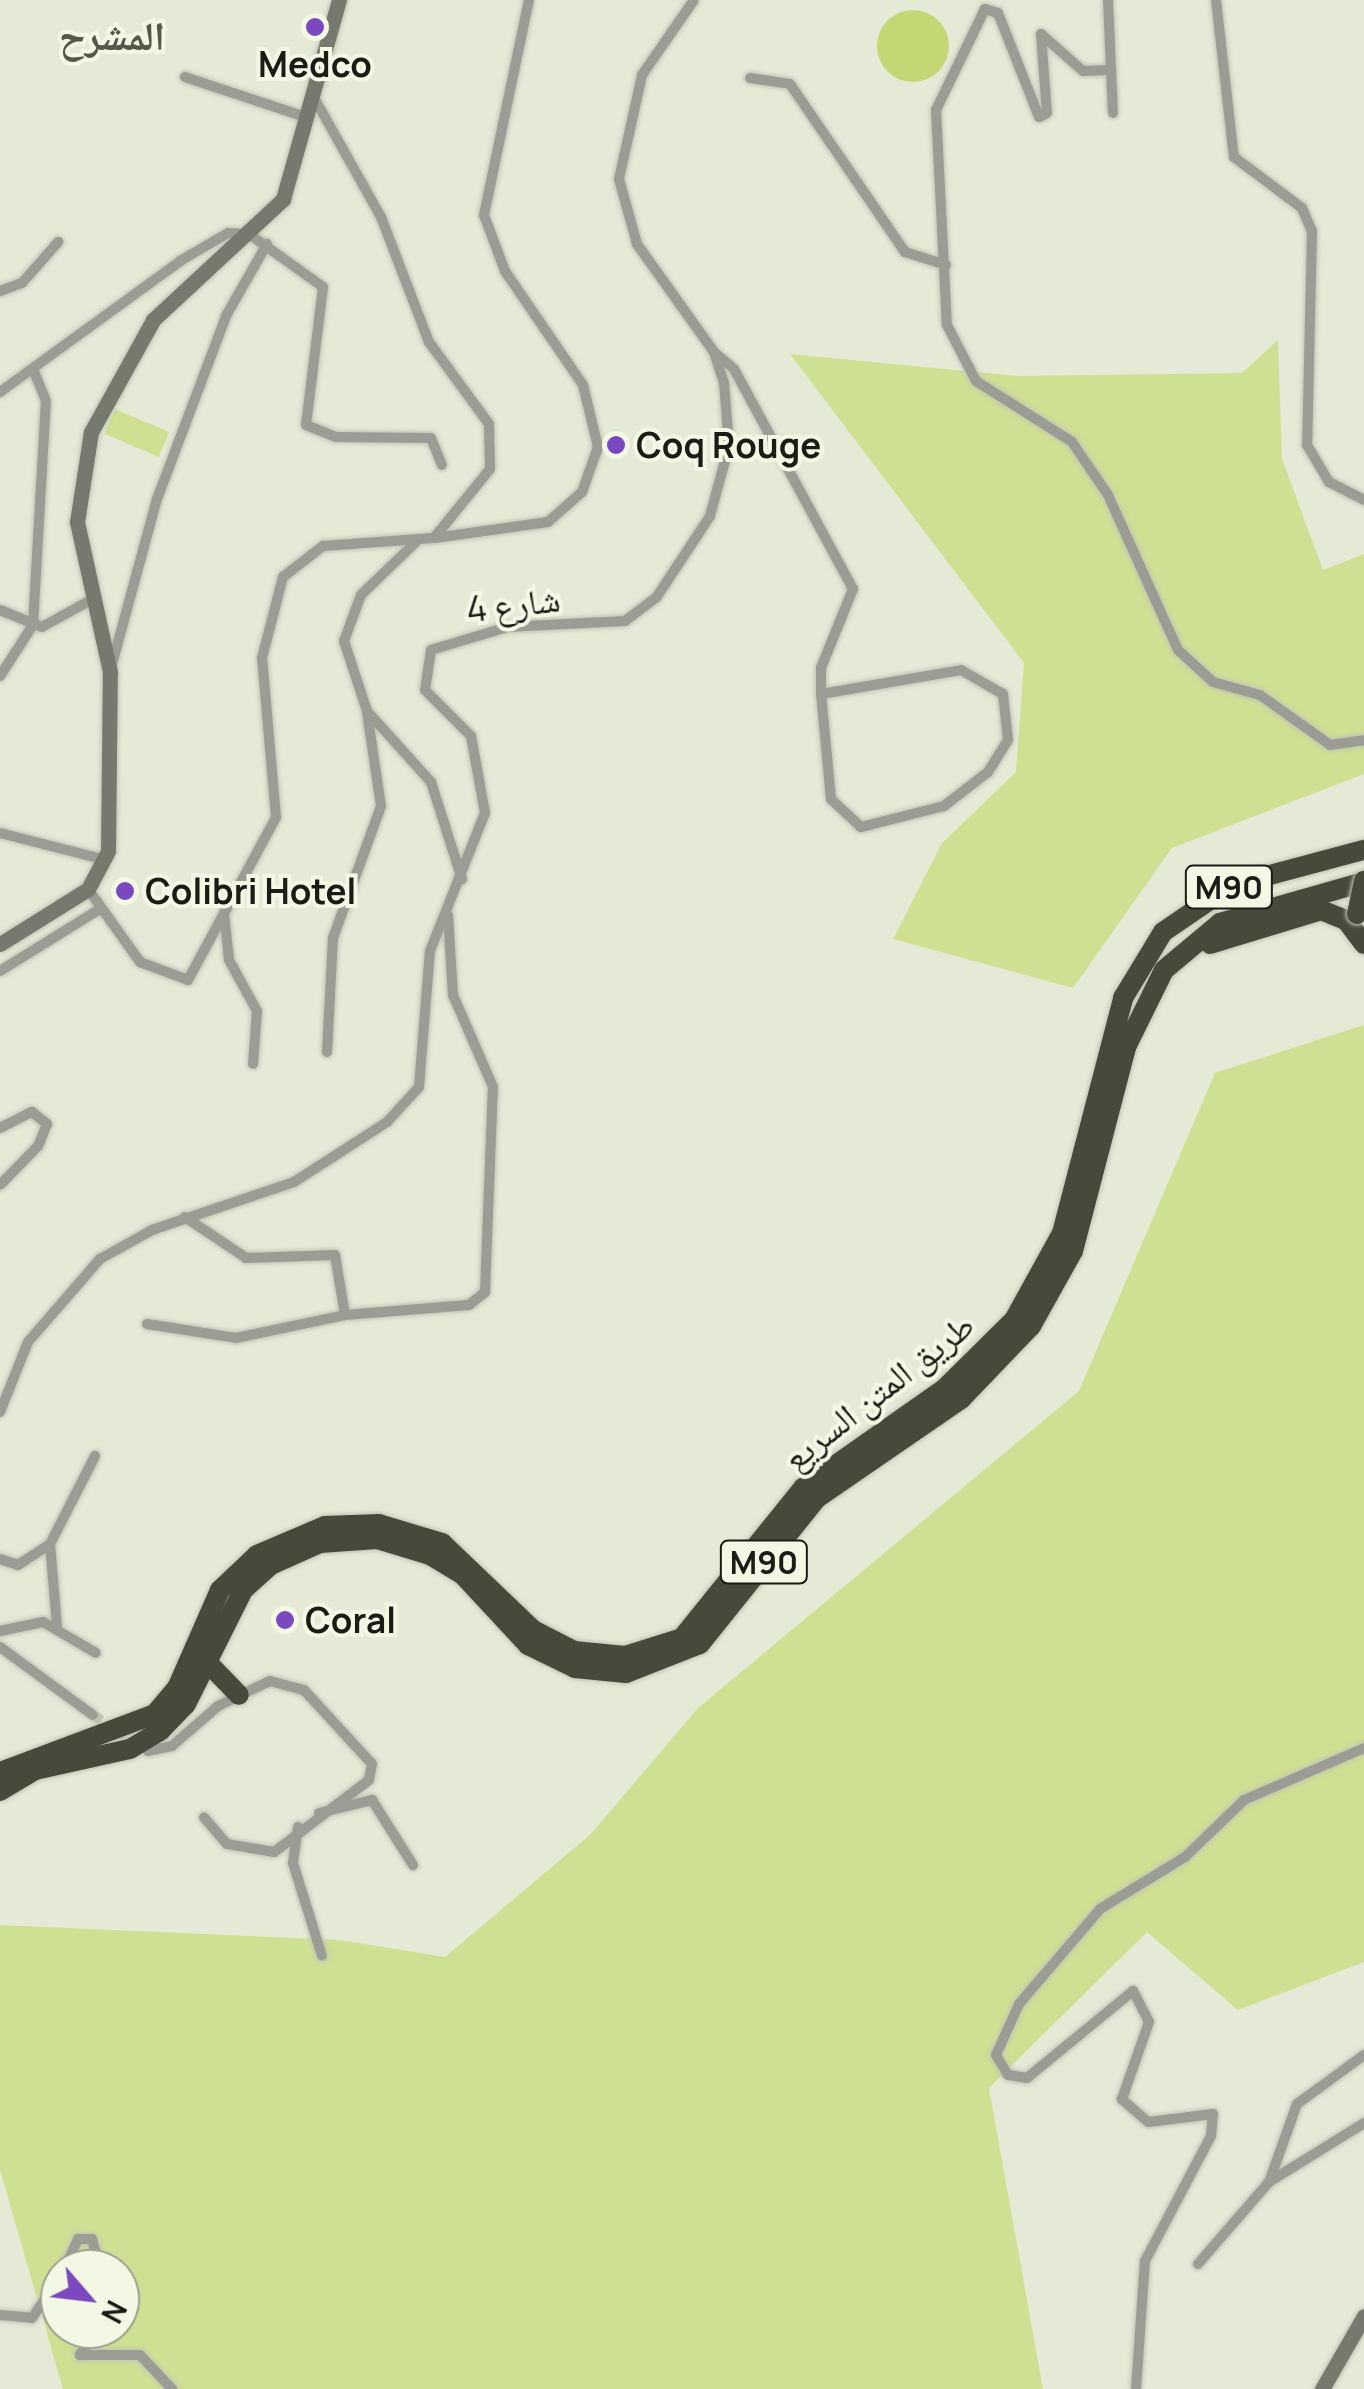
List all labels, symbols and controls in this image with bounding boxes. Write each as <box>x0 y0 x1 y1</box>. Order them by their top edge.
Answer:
district label: المشرح <box>59 11 165 59</box>
marker: Medco <box>304 16 326 38</box>
place label: Medco <box>258 43 372 85</box>
place label: Coq Rouge <box>636 424 821 466</box>
marker: Coq Rouge <box>605 434 627 456</box>
street label: شارع 4 <box>464 577 562 631</box>
road number: M90 <box>1184 860 1274 914</box>
place label: Colibri Hotel <box>145 870 356 912</box>
marker: Colibri Hotel <box>114 880 136 902</box>
street label: طريق المتن السريع <box>774 1303 982 1479</box>
road number: M90 <box>719 1535 809 1589</box>
place label: Coral <box>305 1599 396 1641</box>
marker: Coral <box>274 1609 296 1631</box>
north arrow <box>40 2249 140 2349</box>
text: N <box>93 2294 136 2330</box>

